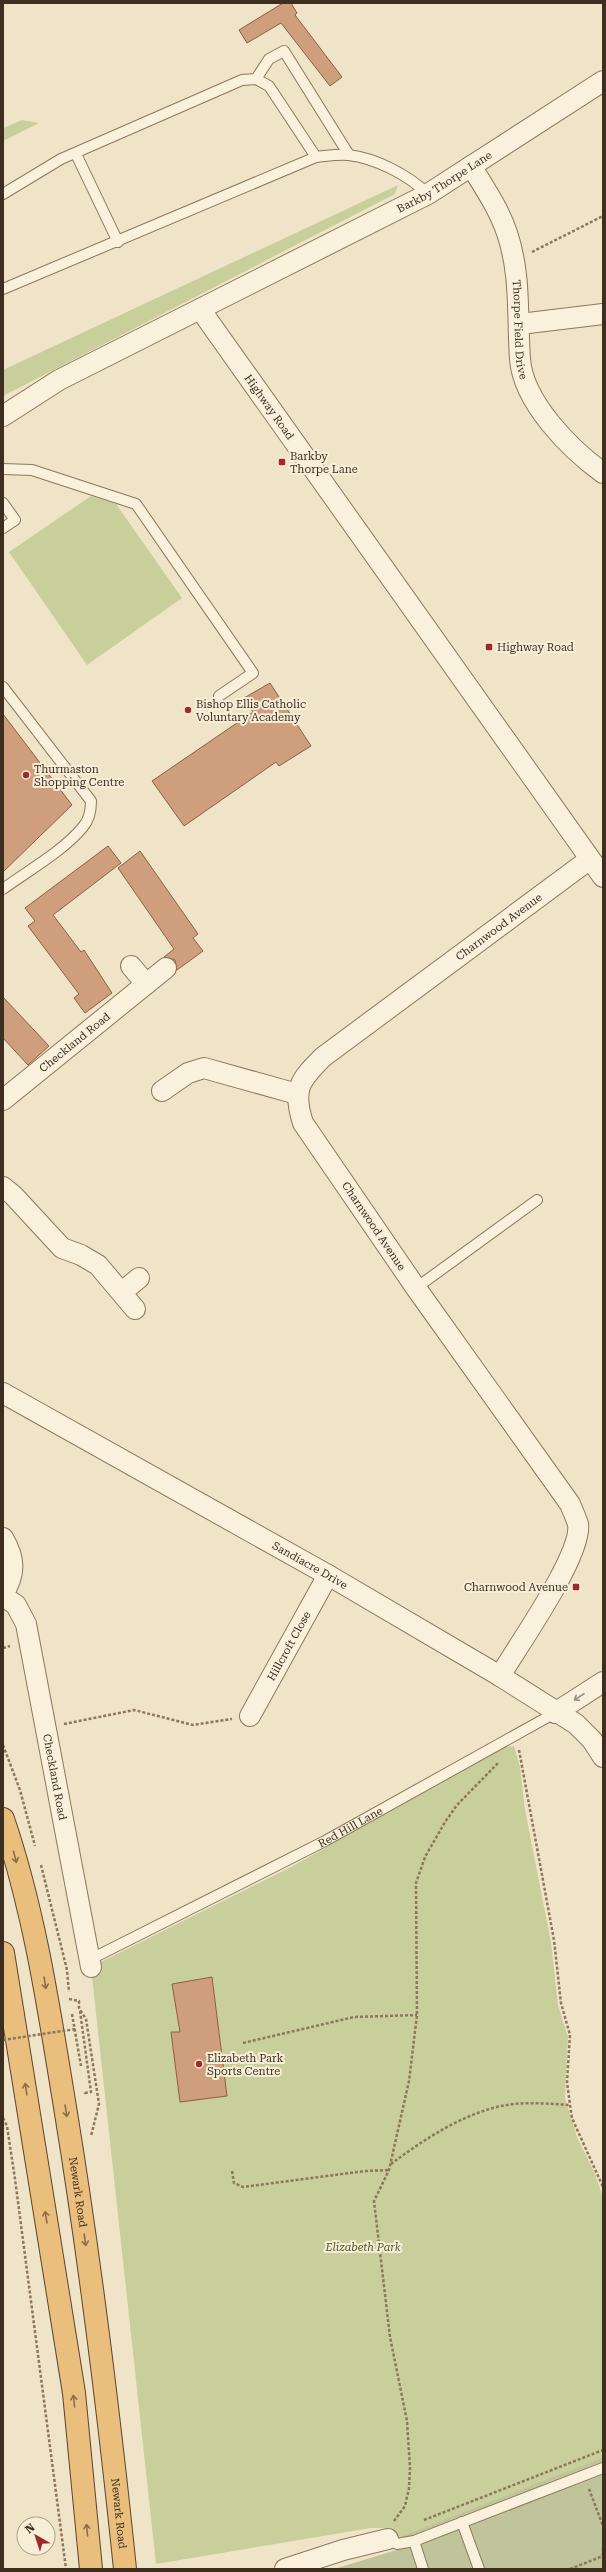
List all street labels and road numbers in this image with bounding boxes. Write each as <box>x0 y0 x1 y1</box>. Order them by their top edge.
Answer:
street label: Barkby Thorpe Lane <box>395 149 494 216</box>
street label: Thorpe Field Drive <box>510 279 530 381</box>
street label: Highway Road <box>241 372 297 442</box>
street label: Charnwood Avenue <box>453 891 545 963</box>
street label: Checkland Road <box>37 1010 113 1075</box>
street label: Charnwood Avenue <box>339 1179 408 1273</box>
street label: Sandiacre Drive <box>270 1539 350 1592</box>
street label: Hillcroft Close <box>265 1609 314 1683</box>
street label: Checkland Road <box>40 1733 69 1821</box>
street label: Red Hill Lane <box>316 1804 385 1850</box>
street label: Newark Road <box>66 2156 89 2228</box>
street label: Newark Road <box>108 2477 129 2549</box>

